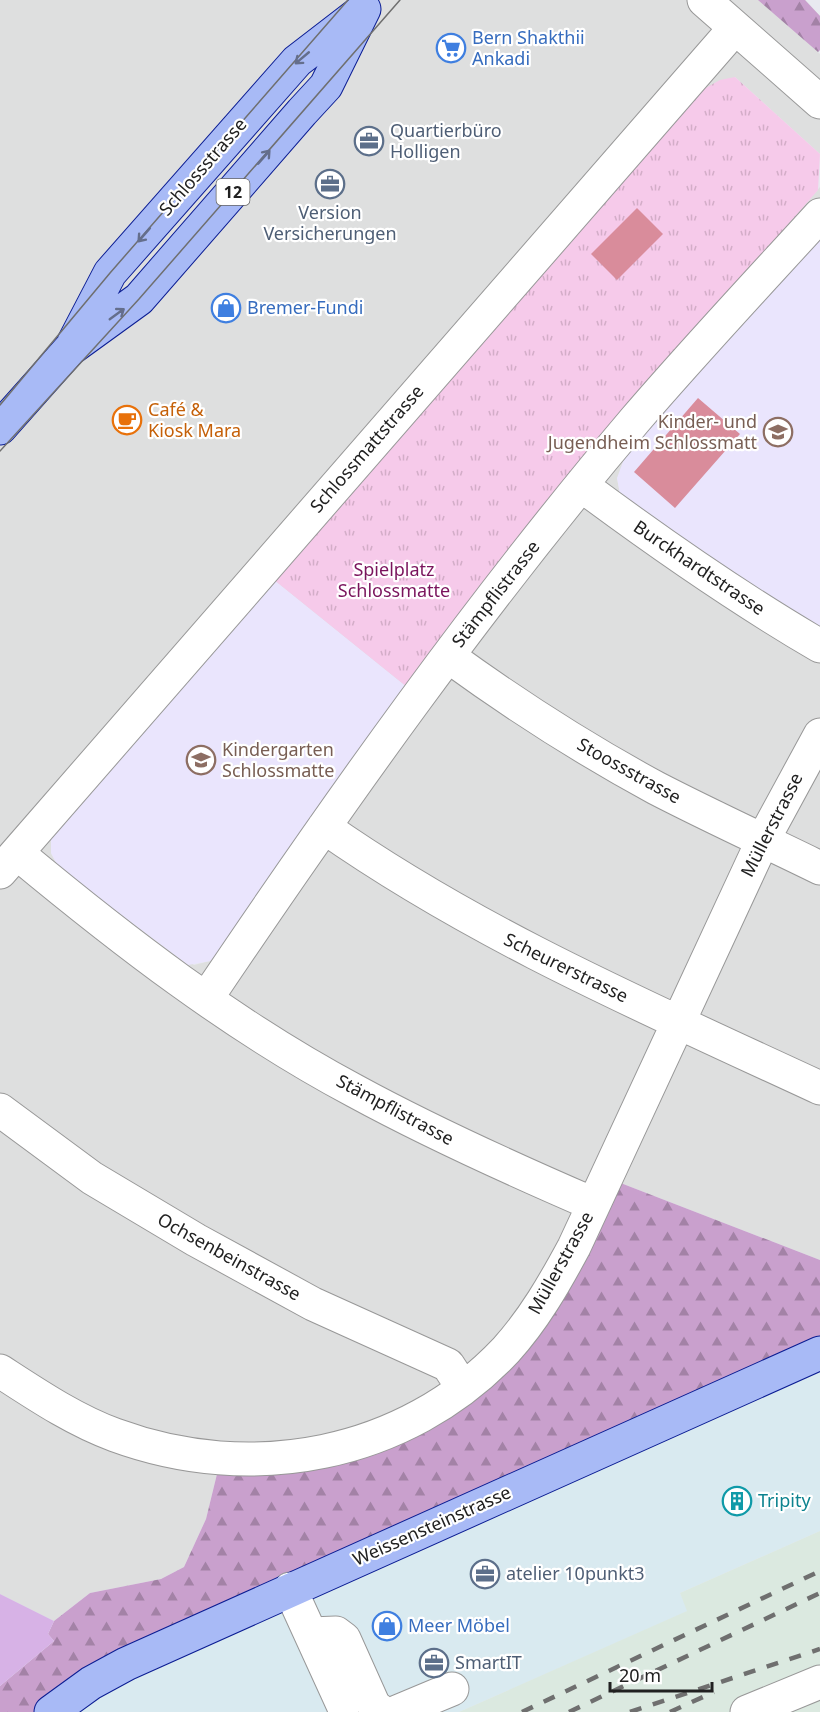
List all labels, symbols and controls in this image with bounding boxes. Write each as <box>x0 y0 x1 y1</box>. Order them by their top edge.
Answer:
place label: Bern Shakthii Ankadi <box>472 25 585 70</box>
supermarket icon: Bern Shakthii Ankadi <box>435 32 467 64</box>
one-way arrow <box>295 51 310 65</box>
street label: Schlossstrasse <box>153 112 251 220</box>
place label: Quartierbüro Holligen <box>390 118 502 163</box>
office icon: Quartierbüro Holligen <box>353 125 385 157</box>
one-way arrow <box>257 149 271 164</box>
office icon: Version Versicherungen <box>314 168 346 200</box>
road number: 12 <box>216 179 250 205</box>
place label: Version Versicherungen <box>263 200 397 245</box>
one-way arrow <box>137 227 151 242</box>
shop icon: Bremer-Fundi <box>210 292 242 324</box>
place label: Bremer-Fundi <box>247 295 363 319</box>
one-way arrow <box>109 308 125 321</box>
street label: Schlossmattstrasse <box>304 379 428 517</box>
place label: Café & Kiosk Mara <box>148 397 241 442</box>
cafe icon: Café & Kiosk Mara <box>111 404 143 436</box>
place label: Kinder- und Jugendheim Schlossmatt <box>546 409 757 454</box>
school or university icon: Kinder- und Jugendheim Schlossmatt <box>762 416 794 448</box>
street label: Burckhardtstrasse <box>629 514 770 620</box>
street label: Stämpflistrasse <box>446 535 545 652</box>
park label: Spielplatz Schlossmatte <box>338 557 450 602</box>
street label: Stoossstrasse <box>573 732 686 809</box>
place label: Kindergarten Schlossmatte <box>222 737 335 782</box>
school or university icon: Kindergarten Schlossmatte <box>185 744 217 776</box>
street label: Müllerstrasse <box>735 768 808 881</box>
street label: Scheurerstrasse <box>500 927 632 1008</box>
street label: Stämpflistrasse <box>333 1068 458 1150</box>
street label: Ochsenbeinstrasse <box>154 1207 305 1306</box>
street label: Müllerstrasse <box>522 1207 598 1318</box>
street label: Weissensteinstrasse <box>349 1479 514 1571</box>
building icon: Tripity <box>721 1485 753 1517</box>
place label: Tripity <box>758 1488 811 1512</box>
office icon: atelier 10punkt3 <box>469 1558 501 1590</box>
place label: atelier 10punkt3 <box>506 1561 645 1585</box>
shop icon: Meer Möbel <box>371 1610 403 1642</box>
place label: Meer Möbel <box>408 1613 510 1637</box>
office icon: SmartIT <box>418 1647 450 1679</box>
place label: SmartIT <box>455 1650 522 1674</box>
scale bar <box>610 1655 712 1693</box>
text: 20 m <box>619 1663 661 1687</box>

